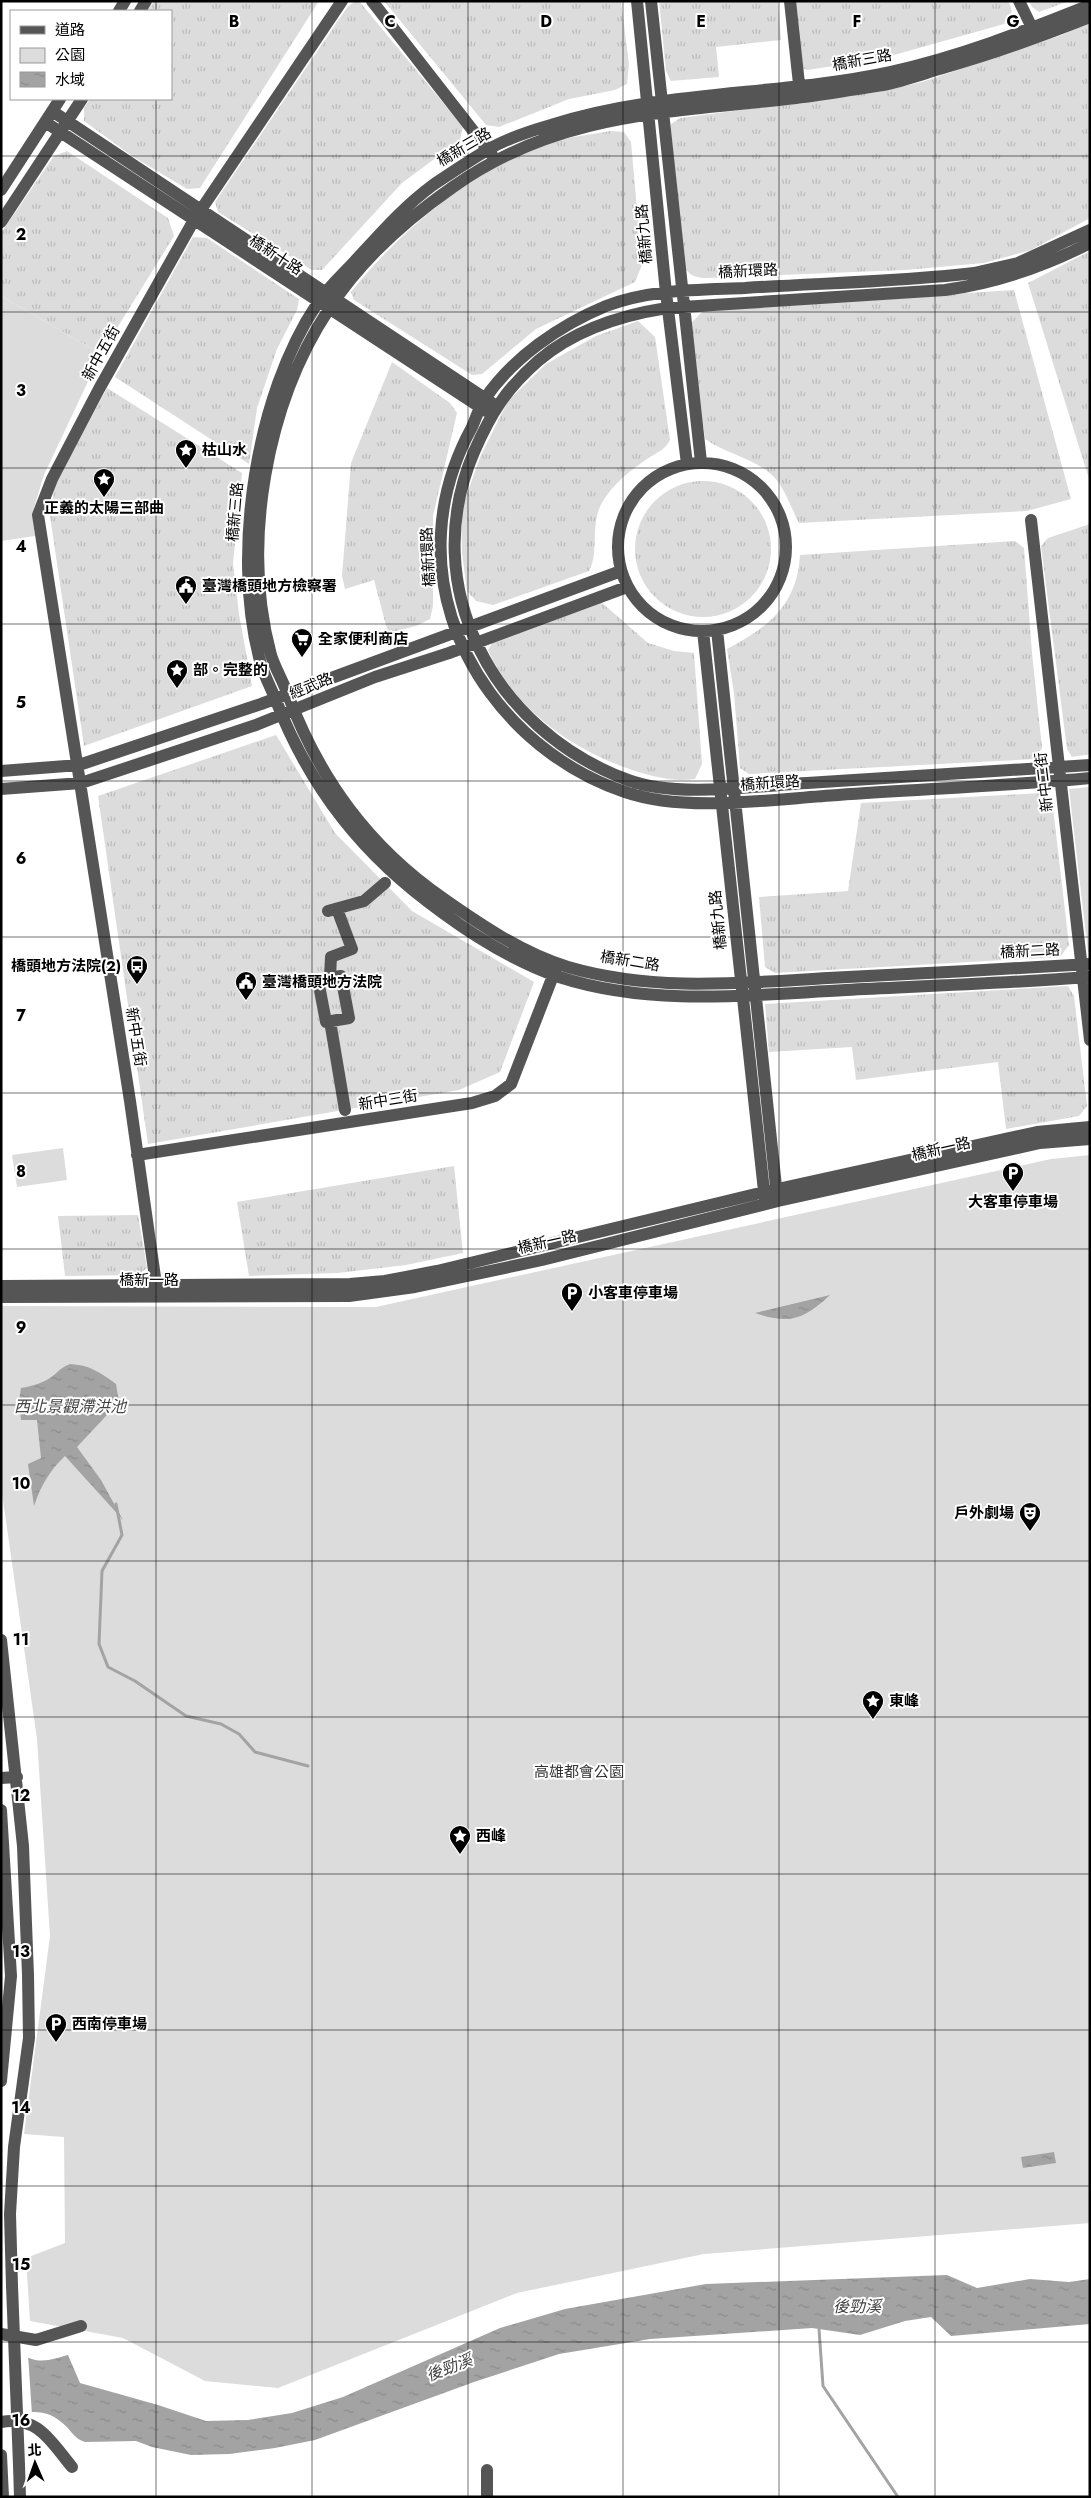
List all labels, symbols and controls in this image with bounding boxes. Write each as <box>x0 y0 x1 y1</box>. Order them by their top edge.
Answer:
legend <box>10 10 172 100</box>
text: B <box>229 10 239 33</box>
text: C <box>384 10 396 33</box>
text: D <box>540 10 552 33</box>
text: E <box>696 10 706 33</box>
text: F <box>853 10 861 33</box>
text: G <box>1006 10 1020 33</box>
text: 道路 <box>55 19 85 41</box>
text: 公園 <box>55 44 85 66</box>
street label: 橋新三路 <box>831 44 893 76</box>
text: 水域 <box>55 69 85 91</box>
street label: 橋新三路 <box>433 122 495 172</box>
street label: 橋新九路 <box>630 203 658 265</box>
text: 2 <box>16 223 26 246</box>
street label: 橋新十路 <box>245 229 307 281</box>
street label: 橋新環路 <box>717 258 779 284</box>
street label: 新中五街 <box>77 321 125 385</box>
text: 3 <box>16 379 26 402</box>
place icon: 枯山水 <box>174 438 198 469</box>
place label: 枯山水 <box>202 439 247 461</box>
place icon: 正義的太陽三部曲 <box>92 467 116 498</box>
street label: 橋新三路 <box>221 481 249 543</box>
place label: 正義的太陽三部曲 <box>44 497 164 519</box>
street label: 橋新環路 <box>415 526 441 588</box>
text: 4 <box>15 535 27 558</box>
public building icon: 臺灣橋頭地方檢察署 <box>174 574 198 605</box>
place label: 臺灣橋頭地方檢察署 <box>202 575 337 597</box>
supermarket icon: 全家便利商店 <box>290 627 314 658</box>
place label: 全家便利商店 <box>318 628 408 650</box>
place icon: 部。完整的 <box>165 658 189 689</box>
place label: 部。完整的 <box>193 659 268 681</box>
street label: 經武路 <box>286 667 336 705</box>
text: 5 <box>16 691 26 714</box>
street label: 新中二街 <box>1029 751 1059 813</box>
street label: 橋新環路 <box>739 770 801 796</box>
text: 6 <box>16 847 26 870</box>
street label: 橋新九路 <box>704 889 732 951</box>
street label: 橋新二路 <box>999 938 1061 964</box>
street label: 橋新二路 <box>599 945 661 977</box>
bus stop icon: 橋頭地方法院(2) <box>125 954 149 985</box>
place label: 橋頭地方法院(2) <box>11 955 121 977</box>
public building icon: 臺灣橋頭地方法院 <box>234 970 258 1001</box>
place label: 臺灣橋頭地方法院 <box>262 971 382 993</box>
text: 7 <box>16 1004 26 1027</box>
street label: 新中五街 <box>120 1006 152 1068</box>
street label: 新中三街 <box>357 1084 419 1116</box>
street label: 橋新一路 <box>909 1132 973 1166</box>
text: 8 <box>16 1160 26 1183</box>
parking icon: 大客車停車場 <box>1001 1161 1025 1192</box>
place label: 大客車停車場 <box>968 1191 1058 1213</box>
street label: 橋新一路 <box>515 1225 579 1259</box>
street label: 橋新一路 <box>119 1269 179 1291</box>
parking icon: 小客車停車場 <box>560 1281 584 1312</box>
place label: 小客車停車場 <box>588 1282 678 1304</box>
text: 9 <box>16 1316 26 1339</box>
water label: 西北景觀滯洪池 <box>14 1395 128 1418</box>
text: 10 <box>12 1472 30 1495</box>
theatre icon: 戶外劇場 <box>1018 1501 1042 1532</box>
place label: 戶外劇場 <box>954 1502 1014 1524</box>
text: 11 <box>13 1628 29 1651</box>
place icon: 東峰 <box>861 1689 885 1720</box>
place label: 東峰 <box>889 1690 919 1712</box>
park label: 高雄都會公園 <box>534 1761 624 1783</box>
text: 12 <box>12 1784 30 1807</box>
place icon: 西峰 <box>448 1824 472 1855</box>
place label: 西峰 <box>476 1825 506 1847</box>
text: 13 <box>12 1940 30 1963</box>
parking icon: 西南停車場 <box>44 2012 68 2043</box>
place label: 西南停車場 <box>72 2013 147 2035</box>
text: 14 <box>11 2096 31 2119</box>
text: 15 <box>12 2253 30 2276</box>
water label: 後勁溪 <box>833 2295 883 2318</box>
water label: 後勁溪 <box>423 2347 478 2387</box>
text: 16 <box>12 2409 30 2432</box>
north arrow <box>10 2438 60 2488</box>
text: 北 <box>27 2440 42 2460</box>

